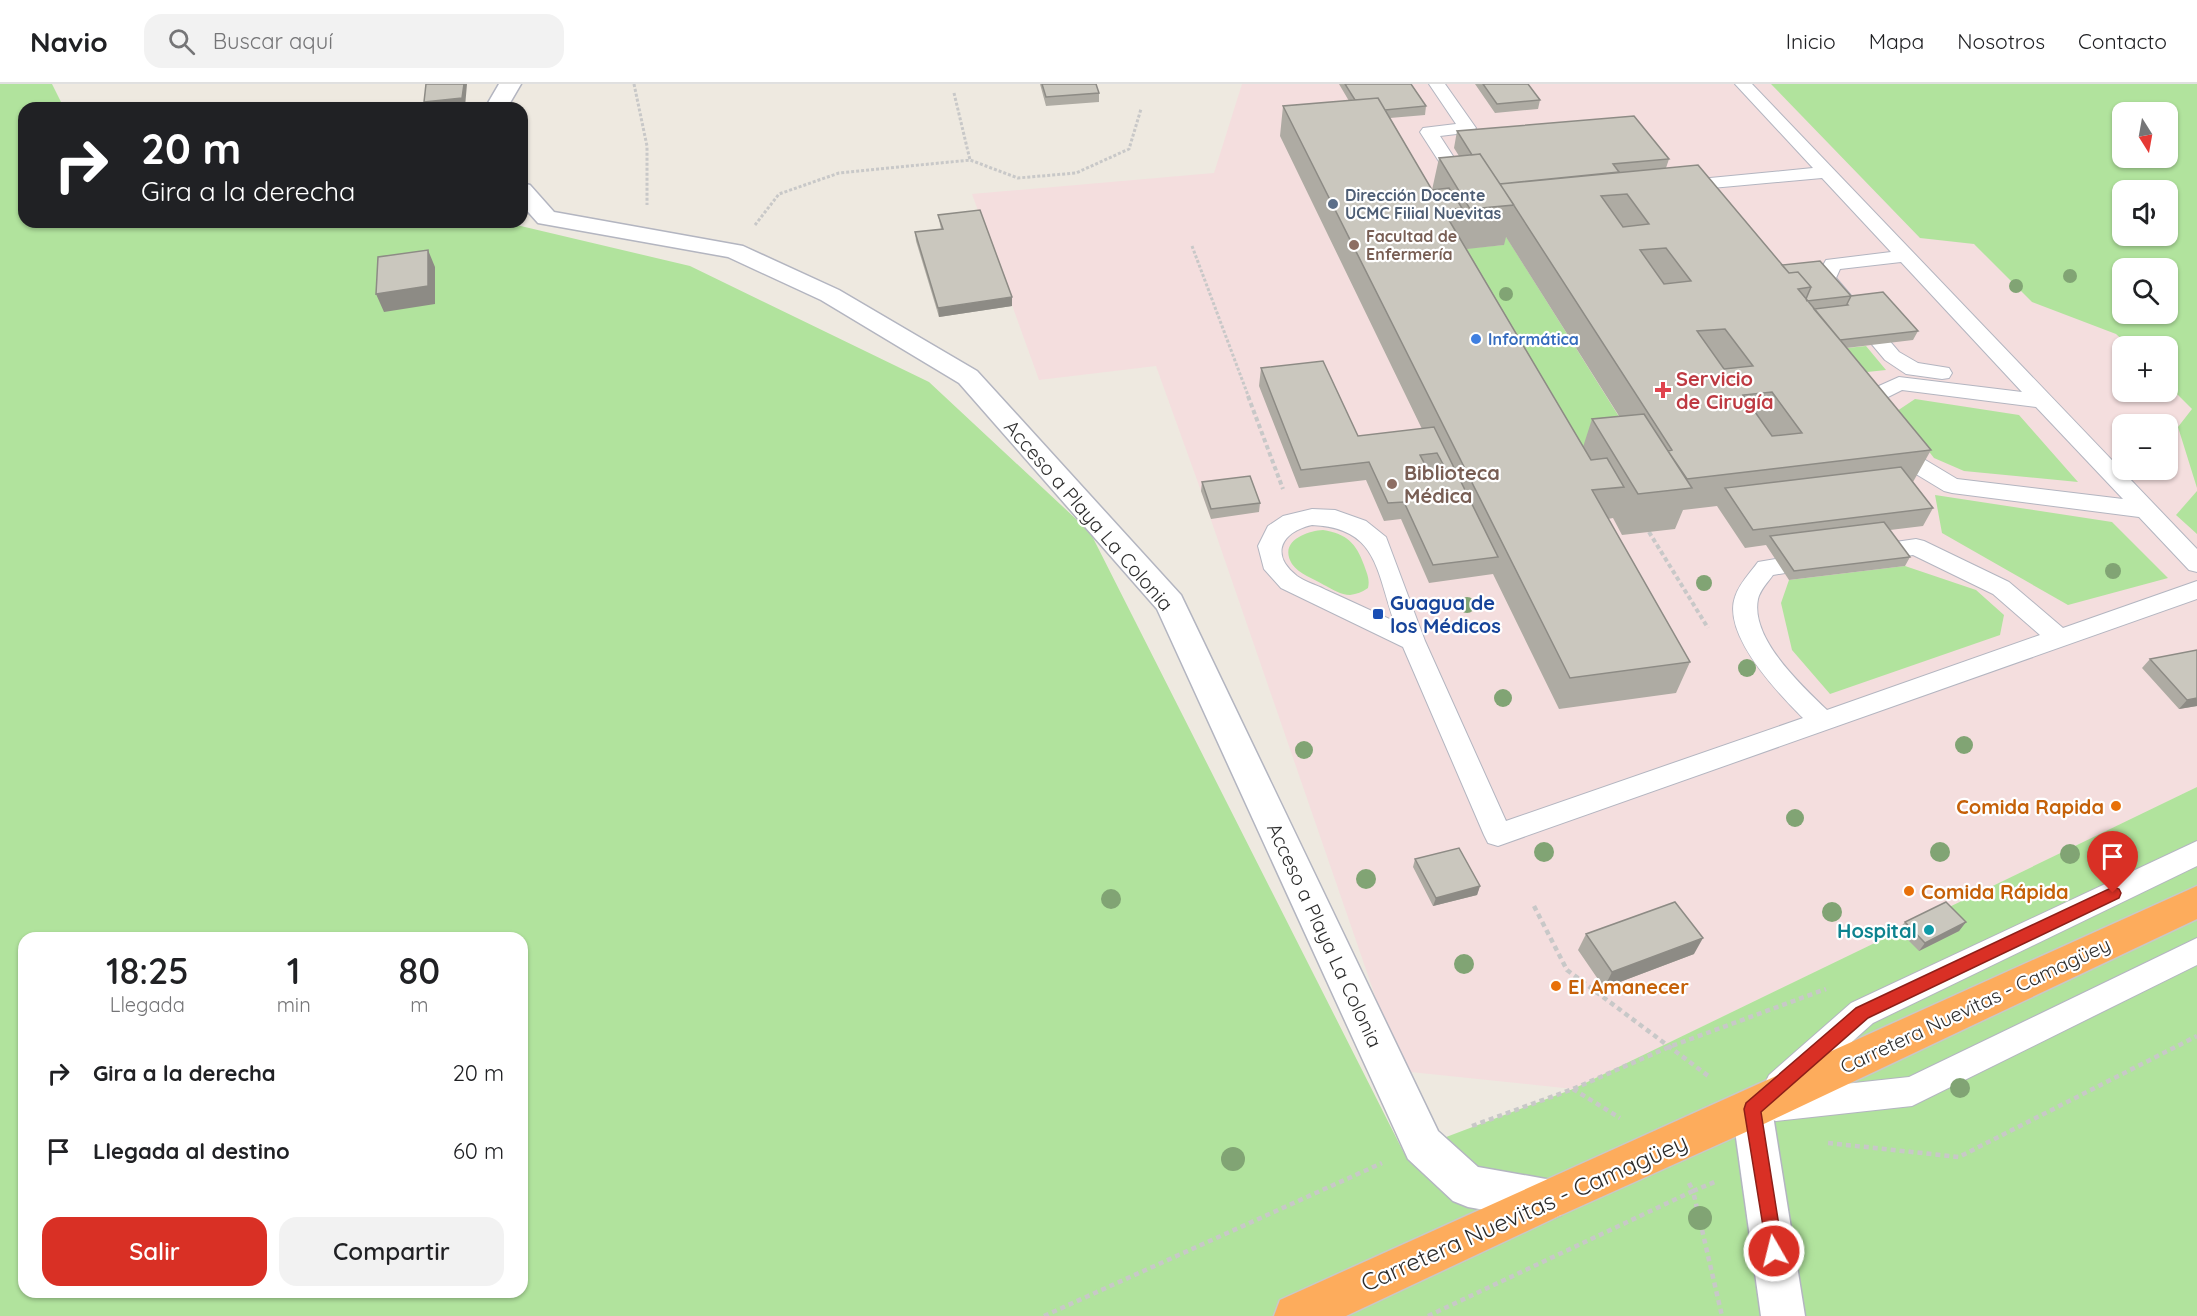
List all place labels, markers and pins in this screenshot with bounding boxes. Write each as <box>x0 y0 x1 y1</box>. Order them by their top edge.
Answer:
place label: Dirección Docente UCMC Filial Nuevitas <box>1345 185 1502 223</box>
marker: Dirección Docente UCMC Filial Nuevitas <box>1326 197 1340 211</box>
place label: Facultad de Enfermería <box>1366 226 1457 264</box>
marker: Facultad de Enfermería <box>1347 238 1361 252</box>
place label: Informática <box>1488 329 1579 349</box>
marker: Informática <box>1469 332 1483 346</box>
place label: Servicio de Cirugía <box>1676 366 1773 414</box>
marker: Servicio de Cirugía <box>1654 381 1672 399</box>
place label: Biblioteca Médica <box>1404 460 1500 508</box>
marker: Biblioteca Médica <box>1385 477 1399 491</box>
place label: Guagua de los Médicos <box>1390 590 1501 638</box>
marker: Guagua de los Médicos <box>1371 607 1385 621</box>
place label: Comida Rapida <box>1956 794 2104 819</box>
marker: Comida Rapida <box>2109 799 2123 813</box>
pin <box>2087 831 2138 893</box>
place label: Comida Rápida <box>1921 879 2069 904</box>
marker: Comida Rápida <box>1902 884 1916 898</box>
place label: Hospital <box>1837 918 1917 943</box>
marker: Hospital <box>1922 923 1936 937</box>
place label: El Amanecer <box>1568 974 1689 999</box>
marker: El Amanecer <box>1549 979 1563 993</box>

